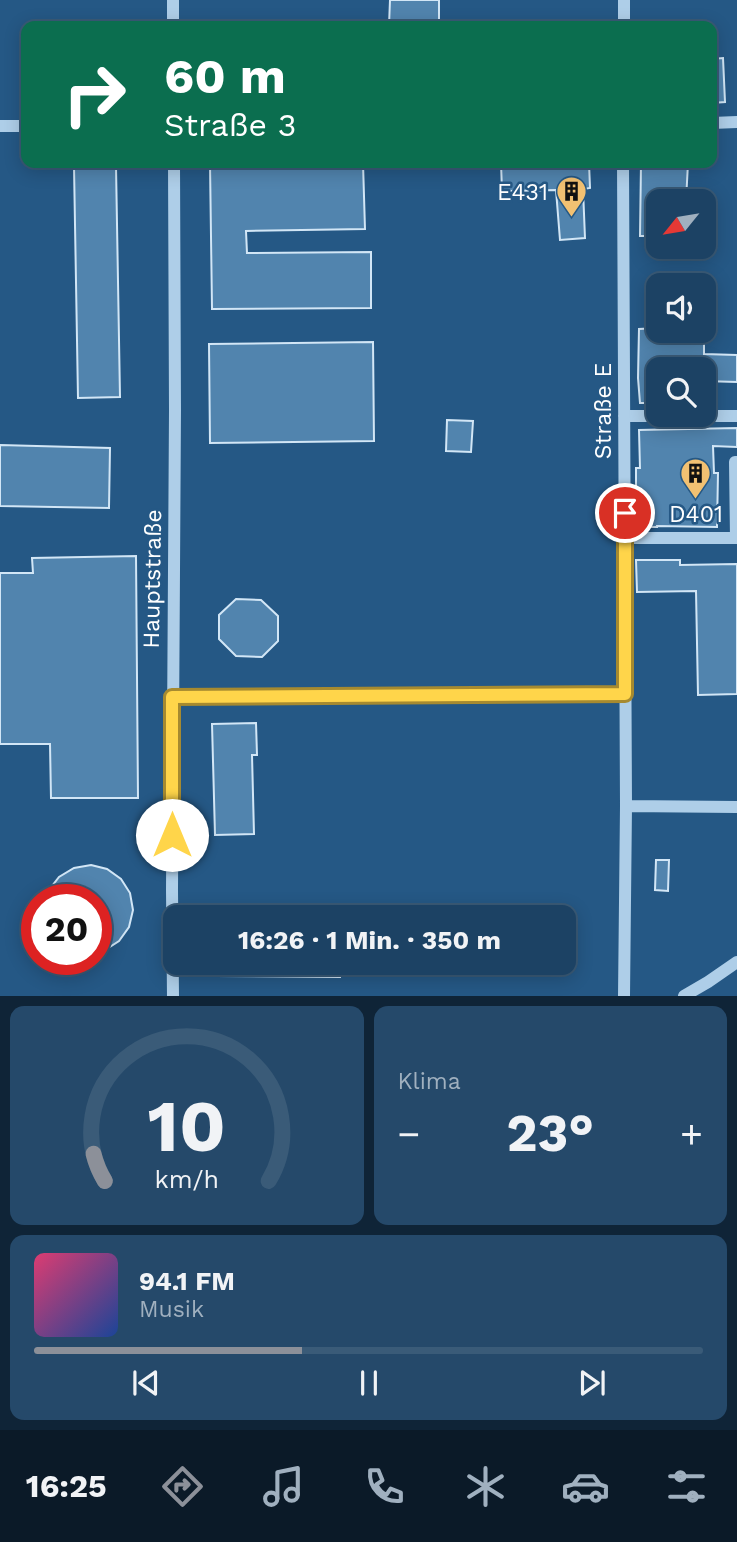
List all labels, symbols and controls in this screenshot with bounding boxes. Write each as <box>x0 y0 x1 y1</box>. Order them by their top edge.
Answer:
text: 60 m <box>164 47 286 105</box>
icon: right <box>49 49 140 140</box>
text: Straße 3 <box>164 106 296 144</box>
building icon: E431 <box>554 175 588 219</box>
place label: E431 <box>497 179 548 206</box>
north arrow <box>646 189 716 259</box>
map controls <box>646 189 716 427</box>
button: sound <box>646 273 716 343</box>
button: search <box>646 357 716 427</box>
street label: Straße E <box>590 363 617 459</box>
building icon: D401 <box>679 456 713 500</box>
pin <box>595 483 655 543</box>
icon: arrive <box>606 494 644 532</box>
place label: D401 <box>669 501 723 528</box>
street label: Hauptstraße <box>138 509 167 649</box>
position arrow <box>135 798 209 872</box>
speed limit sign: 20 <box>21 884 112 975</box>
text: 16:26 · 1 Min. · 350 m <box>238 925 501 955</box>
text: Klima <box>398 1068 461 1095</box>
text: 10 <box>148 1084 226 1170</box>
text: 23° <box>506 1103 594 1164</box>
text: − <box>398 1112 420 1156</box>
text: + <box>680 1112 703 1156</box>
text: km/h <box>155 1165 219 1194</box>
text: 94.1 FM <box>139 1266 235 1296</box>
text: Musik <box>139 1296 204 1323</box>
icon: previous <box>127 1364 165 1402</box>
icon: pause <box>350 1364 388 1402</box>
icon: next <box>573 1364 611 1402</box>
icon: directions <box>158 1462 207 1511</box>
icon: music <box>259 1462 308 1511</box>
icon: phone <box>360 1462 409 1511</box>
icon: climate <box>461 1462 510 1511</box>
icon: car <box>561 1462 610 1511</box>
icon: filters <box>662 1462 711 1511</box>
text: 16:25 <box>26 1467 107 1505</box>

